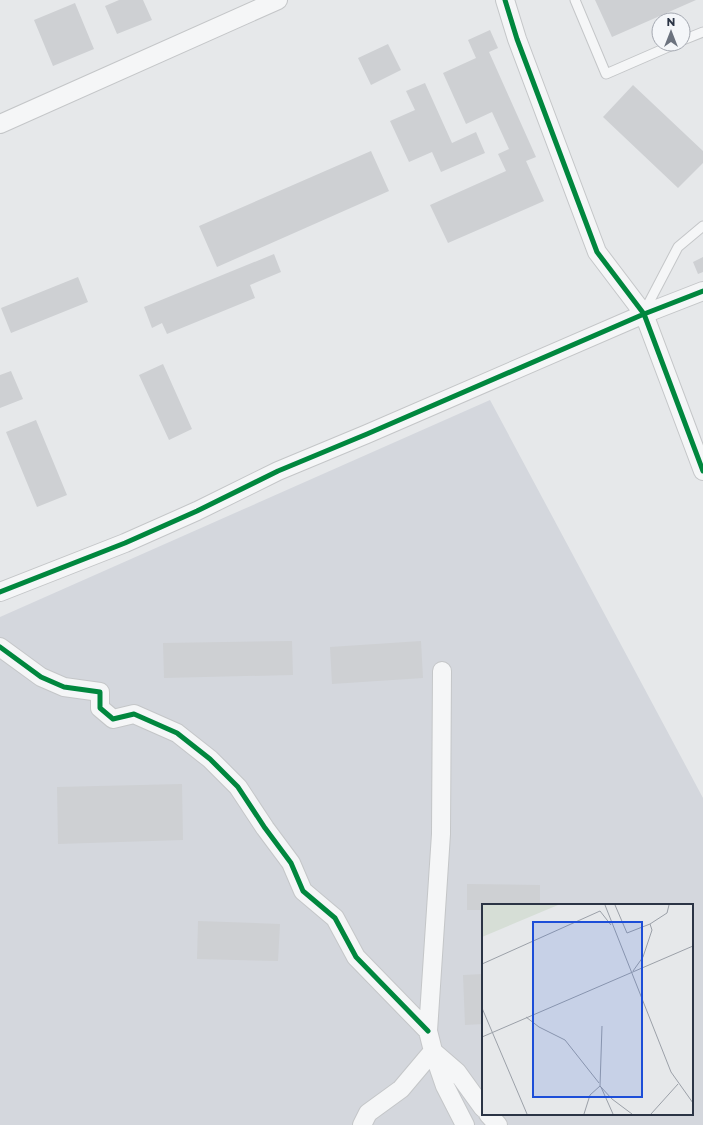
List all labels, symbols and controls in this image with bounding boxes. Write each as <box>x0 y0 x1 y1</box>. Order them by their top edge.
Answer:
north arrow <box>651 12 691 52</box>
text: N <box>667 15 675 29</box>
inset map <box>482 904 693 1115</box>

